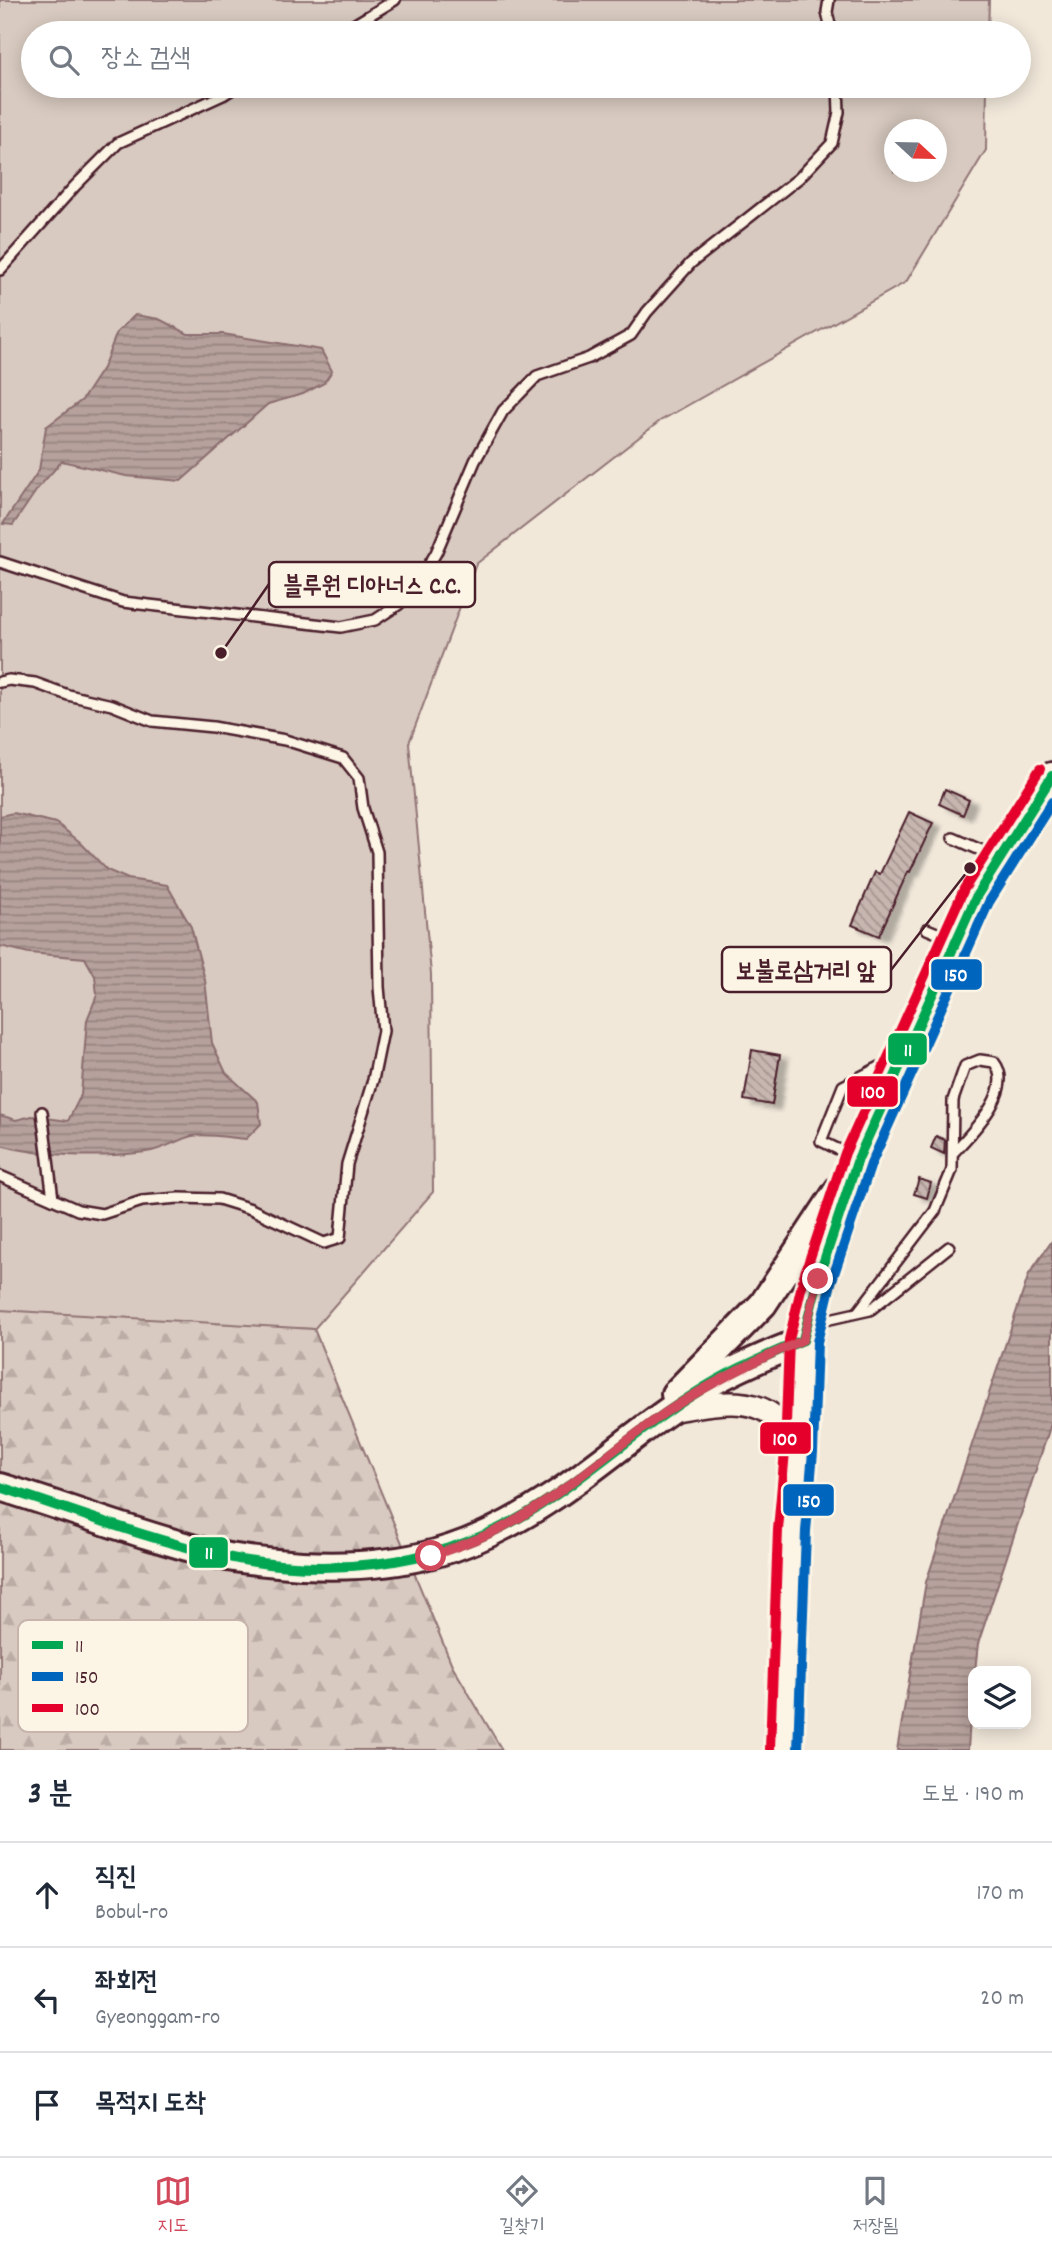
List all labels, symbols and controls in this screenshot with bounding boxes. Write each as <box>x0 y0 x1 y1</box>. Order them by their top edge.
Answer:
search box <box>21 21 1031 98</box>
icon: search <box>45 41 83 79</box>
text: 장소 검색 <box>101 41 191 78</box>
north arrow <box>884 119 947 182</box>
callout: 블루원 디아너스 C.C. <box>269 562 475 607</box>
text: 블루원 디아너스 C.C. <box>283 571 461 605</box>
callout: 보불로삼거리 앞 <box>722 947 891 992</box>
text: 보불로삼거리 앞 <box>736 956 877 990</box>
line badge: 150 <box>930 958 983 991</box>
text: 150 <box>944 964 968 991</box>
line badge: 11 <box>887 1032 928 1066</box>
text: 11 <box>904 1039 912 1066</box>
line badge: 100 <box>846 1075 899 1108</box>
text: 100 <box>861 1081 885 1108</box>
route end <box>802 1263 833 1294</box>
line badge: 100 <box>759 1421 812 1455</box>
text: 100 <box>773 1428 797 1455</box>
line badge: 150 <box>782 1483 835 1517</box>
text: 150 <box>797 1490 821 1517</box>
line badge: 11 <box>188 1536 229 1569</box>
route start <box>415 1540 446 1571</box>
text: 11 <box>205 1542 213 1569</box>
legend <box>18 1620 248 1732</box>
text: 11 <box>75 1635 83 1662</box>
text: 150 <box>75 1666 98 1693</box>
map controls <box>968 1666 1031 1729</box>
button: layers <box>968 1666 1031 1729</box>
text: 100 <box>75 1698 100 1725</box>
text: 3 분 <box>28 1775 72 1818</box>
text: 도보 · 190 m <box>922 1779 1024 1812</box>
text: 직진 <box>95 1860 137 1897</box>
icon: ahead <box>28 1876 66 1914</box>
text: 170 m <box>977 1878 1024 1911</box>
text: Bobul-ro <box>95 1897 168 1930</box>
text: 좌회전 <box>95 1965 158 2002</box>
icon: left <box>28 1981 66 2019</box>
text: 20 m <box>980 1983 1024 2016</box>
text: Gyeonggam-ro <box>95 2002 220 2035</box>
icon: arrive <box>28 2086 66 2124</box>
text: 목적지 도착 <box>95 2086 206 2123</box>
tab: 지도 <box>154 2172 192 2241</box>
tab: 길찾기 <box>499 2172 545 2241</box>
tab: 저장됨 <box>852 2172 898 2241</box>

